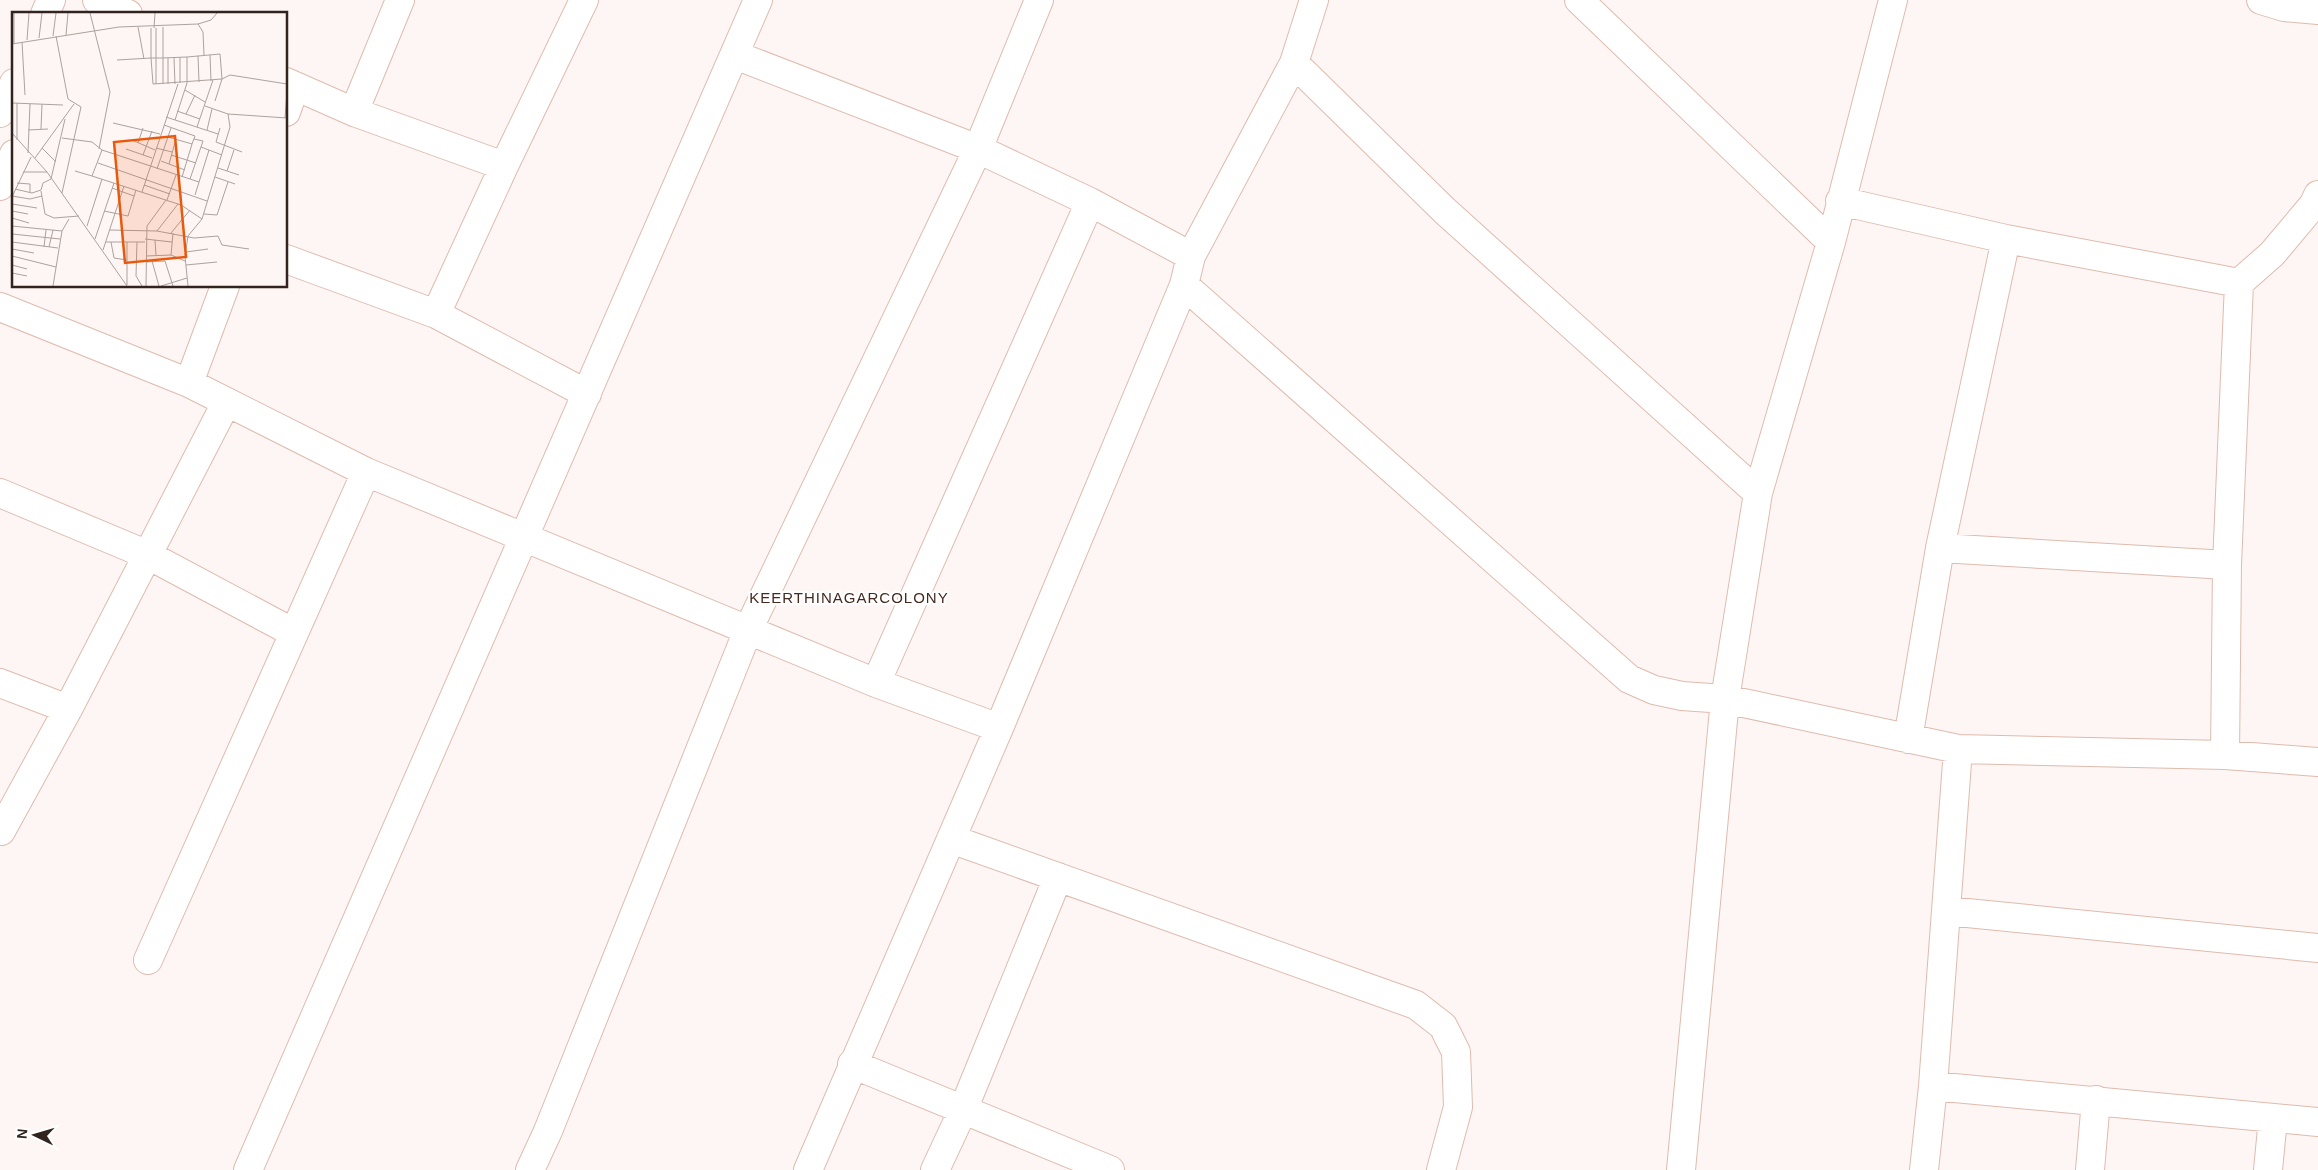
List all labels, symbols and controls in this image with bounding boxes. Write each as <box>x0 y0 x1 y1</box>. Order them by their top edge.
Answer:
inset map <box>12 12 288 288</box>
district label: KEERTHINAGARCOLONY <box>749 589 949 606</box>
north arrow <box>10 1110 60 1160</box>
text: N <box>14 1128 30 1140</box>

